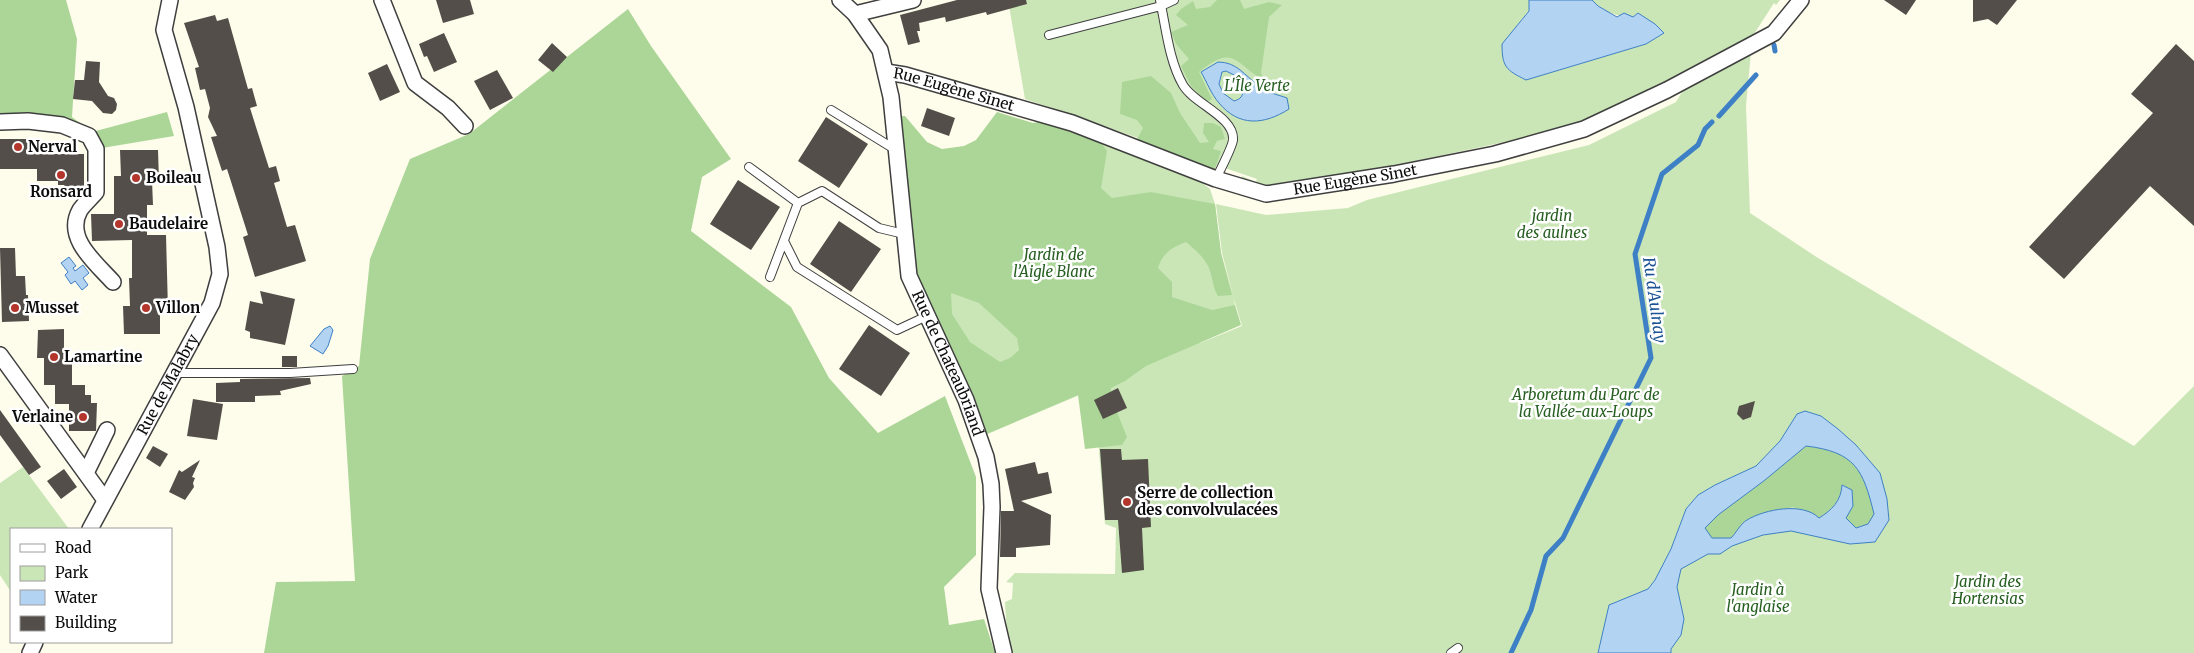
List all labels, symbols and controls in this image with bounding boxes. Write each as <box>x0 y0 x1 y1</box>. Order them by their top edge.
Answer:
street label: Rue Eugène Sinet <box>892 63 1017 115</box>
park label: L'Île Verte <box>1224 75 1290 95</box>
place label: Nerval <box>28 137 77 156</box>
marker: Nerval <box>12 141 24 153</box>
street label: Rue Eugène Sinet <box>1292 160 1419 199</box>
place label: Boileau <box>146 168 202 187</box>
marker: Ronsard <box>55 169 67 181</box>
marker: Boileau <box>130 172 142 184</box>
place label: Ronsard <box>30 182 92 201</box>
park label: jardin des aulnes <box>1517 206 1587 242</box>
place label: Baudelaire <box>129 214 208 233</box>
marker: Baudelaire <box>113 218 125 230</box>
park label: Jardin de l’Aigle Blanc <box>1013 245 1095 281</box>
water label: Ru d'Aulnay <box>1639 256 1671 344</box>
street label: Rue de Chateaubriand <box>908 287 988 438</box>
place label: Musset <box>25 298 79 317</box>
place label: Villon <box>155 298 200 317</box>
marker: Musset <box>9 302 21 314</box>
marker: Villon <box>140 302 152 314</box>
street label: Rue de Malabry <box>133 330 203 438</box>
place label: Lamartine <box>64 347 142 366</box>
marker: Lamartine <box>48 351 60 363</box>
park label: Arboretum du Parc de la Vallée-aux-Loups <box>1511 385 1660 421</box>
place label: Verlaine <box>11 407 73 426</box>
marker: Verlaine <box>77 411 89 423</box>
place label: Serre de collection des convolvulacées <box>1137 483 1278 519</box>
marker: Serre de collection des convolvulacées <box>1121 496 1133 508</box>
legend <box>10 528 172 643</box>
text: Road <box>55 538 91 557</box>
text: Park <box>55 563 89 582</box>
park label: Jardin des Hortensias <box>1951 572 2024 608</box>
park label: Jardin à l'anglaise <box>1726 580 1790 616</box>
text: Water <box>54 588 98 607</box>
text: Building <box>55 613 117 632</box>

